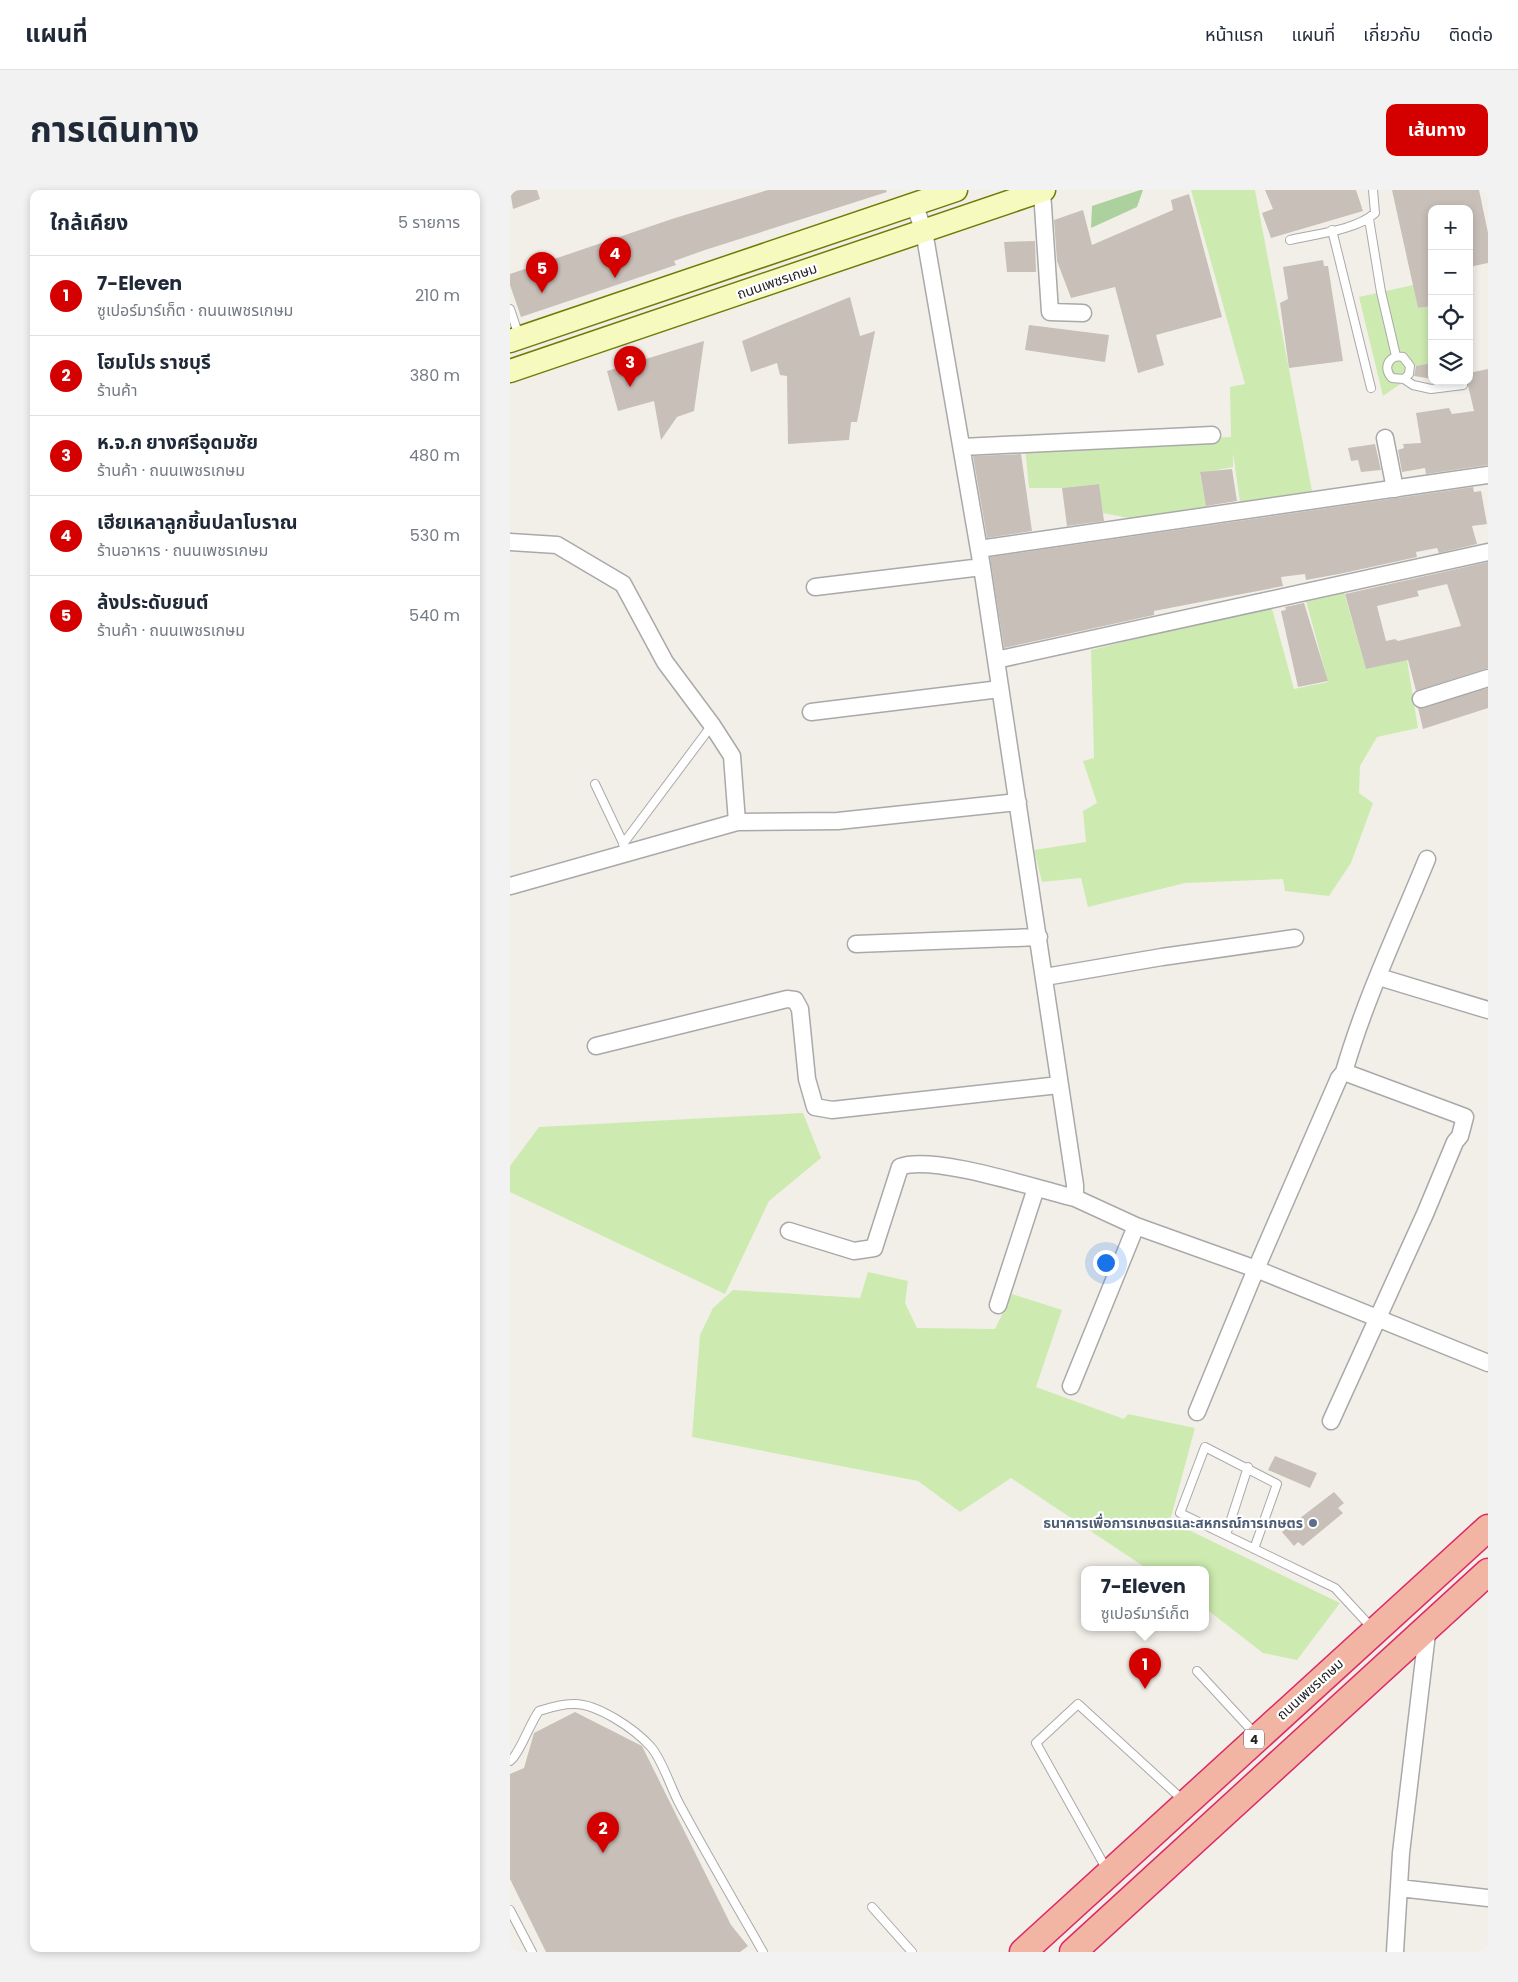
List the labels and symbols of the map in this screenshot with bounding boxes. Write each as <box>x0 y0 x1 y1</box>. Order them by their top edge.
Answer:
pin: 4 <box>599 237 631 278</box>
pin: 5 <box>526 252 558 293</box>
street label: ถนนเพชรเกษม <box>734 258 820 304</box>
pin: 3 <box>614 346 646 387</box>
your location <box>1093 1250 1119 1276</box>
place label: ธนาคารเพื่อการเกษตรและสหกรณ์การเกษตร <box>1043 1513 1303 1533</box>
marker: ธนาคารเพื่อการเกษตรและสหกรณ์การเกษตร <box>1307 1517 1319 1529</box>
pin: 1 <box>1129 1648 1161 1689</box>
street label: ถนนเพชรเกษม <box>1272 1654 1348 1724</box>
road number: 4 <box>1244 1730 1264 1748</box>
pin: 2 <box>587 1812 619 1853</box>

